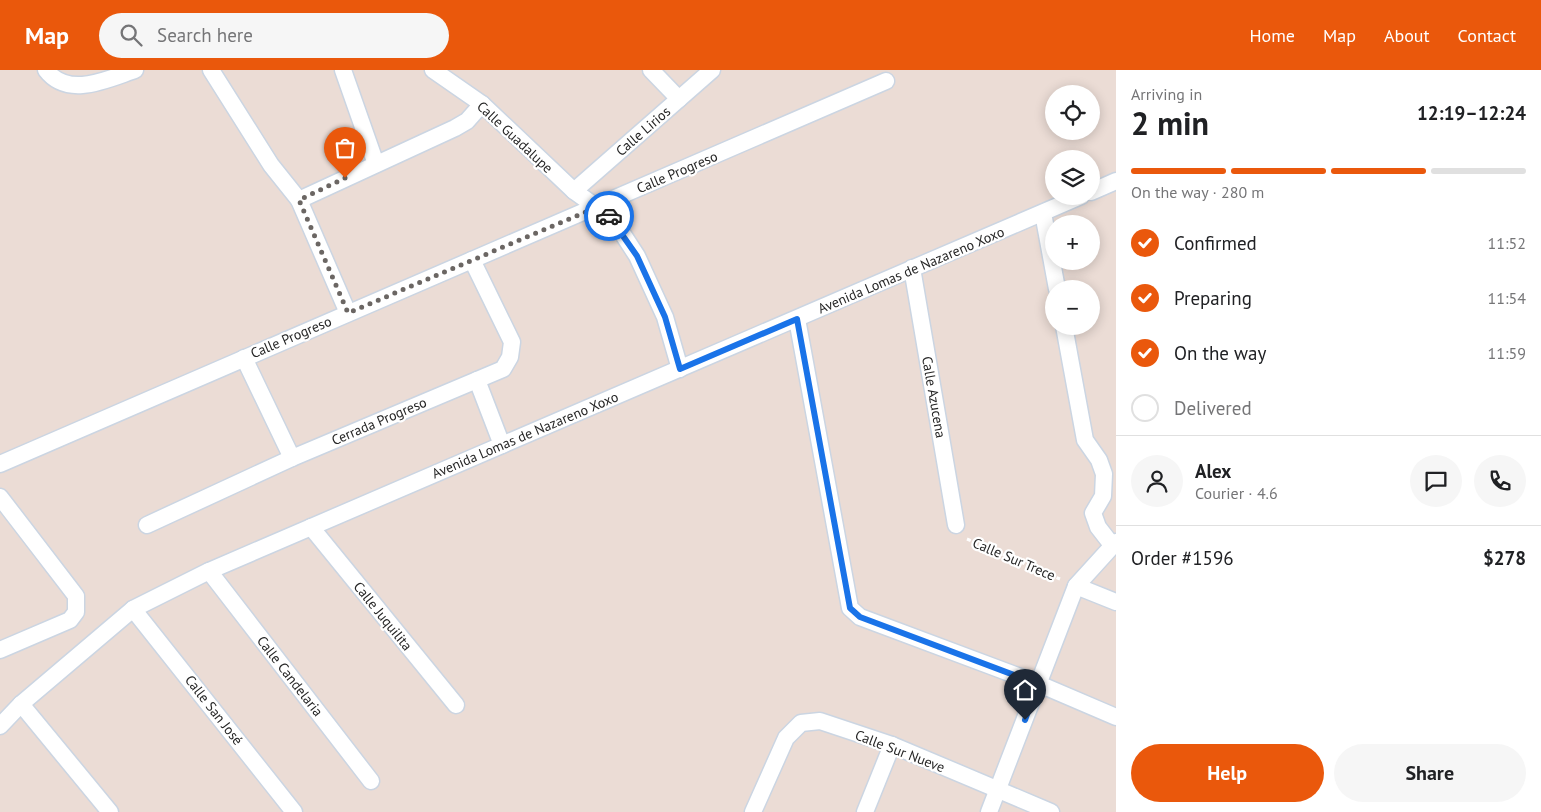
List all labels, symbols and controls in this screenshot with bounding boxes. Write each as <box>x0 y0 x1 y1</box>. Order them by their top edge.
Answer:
search box <box>99 13 449 58</box>
text: Map <box>25 20 69 51</box>
icon: search <box>117 21 145 49</box>
text: Search here <box>157 23 253 47</box>
text: Home <box>1249 24 1295 47</box>
text: Map <box>1323 24 1356 47</box>
text: About <box>1384 24 1430 47</box>
text: Contact <box>1458 24 1516 47</box>
text: Arriving in <box>1131 84 1202 104</box>
map controls <box>1045 85 1100 335</box>
button: locate <box>1045 85 1100 140</box>
street label: Calle Guadalupe <box>473 97 557 177</box>
text: 12:19–12:24 <box>1417 101 1526 125</box>
street label: Calle Lirios <box>612 102 674 160</box>
text: 2 min <box>1131 102 1209 144</box>
pin <box>324 127 366 178</box>
icon: bag <box>331 134 359 162</box>
street label: Calle Progreso <box>634 147 720 197</box>
button: layers <box>1045 150 1100 205</box>
text: On the way · 280 m <box>1131 182 1264 202</box>
courier <box>584 191 634 241</box>
icon: car <box>595 202 623 230</box>
button: + <box>1045 215 1100 270</box>
street label: Avenida Lomas de Nazareno Xoxo <box>815 223 1007 317</box>
icon: check <box>1131 229 1159 257</box>
text: Confirmed <box>1174 231 1257 255</box>
text: 11:52 <box>1488 233 1526 253</box>
button: − <box>1045 280 1100 335</box>
icon: check <box>1131 284 1159 312</box>
text: Preparing <box>1174 286 1252 310</box>
text: 11:54 <box>1488 288 1526 308</box>
street label: Calle Progreso <box>248 312 334 362</box>
icon: check <box>1131 339 1159 367</box>
text: On the way <box>1174 341 1266 365</box>
text: 11:59 <box>1488 343 1526 363</box>
street label: Calle Azucena <box>918 355 950 439</box>
street label: Avenida Lomas de Nazareno Xoxo <box>429 388 621 482</box>
street label: Cerrada Progreso <box>329 393 429 449</box>
text: Delivered <box>1174 396 1252 420</box>
button: person <box>1131 455 1183 507</box>
button: chat <box>1410 455 1462 507</box>
button: phone <box>1474 455 1526 507</box>
text: Alex <box>1195 459 1231 483</box>
text: Courier · 4.6 <box>1195 483 1278 503</box>
street label: Calle Sur Trece <box>970 534 1058 584</box>
text: Order #1596 <box>1131 546 1234 570</box>
text: $278 <box>1483 546 1526 570</box>
street label: Calle Juquilita <box>350 578 416 654</box>
street label: Calle Candelaria <box>253 632 327 720</box>
pin <box>1004 669 1046 720</box>
street label: Calle San José <box>181 671 247 749</box>
icon: home <box>1011 676 1039 704</box>
street label: Calle Sur Nueve <box>853 726 947 776</box>
button: Help <box>1131 744 1324 802</box>
button: Share <box>1334 744 1526 802</box>

